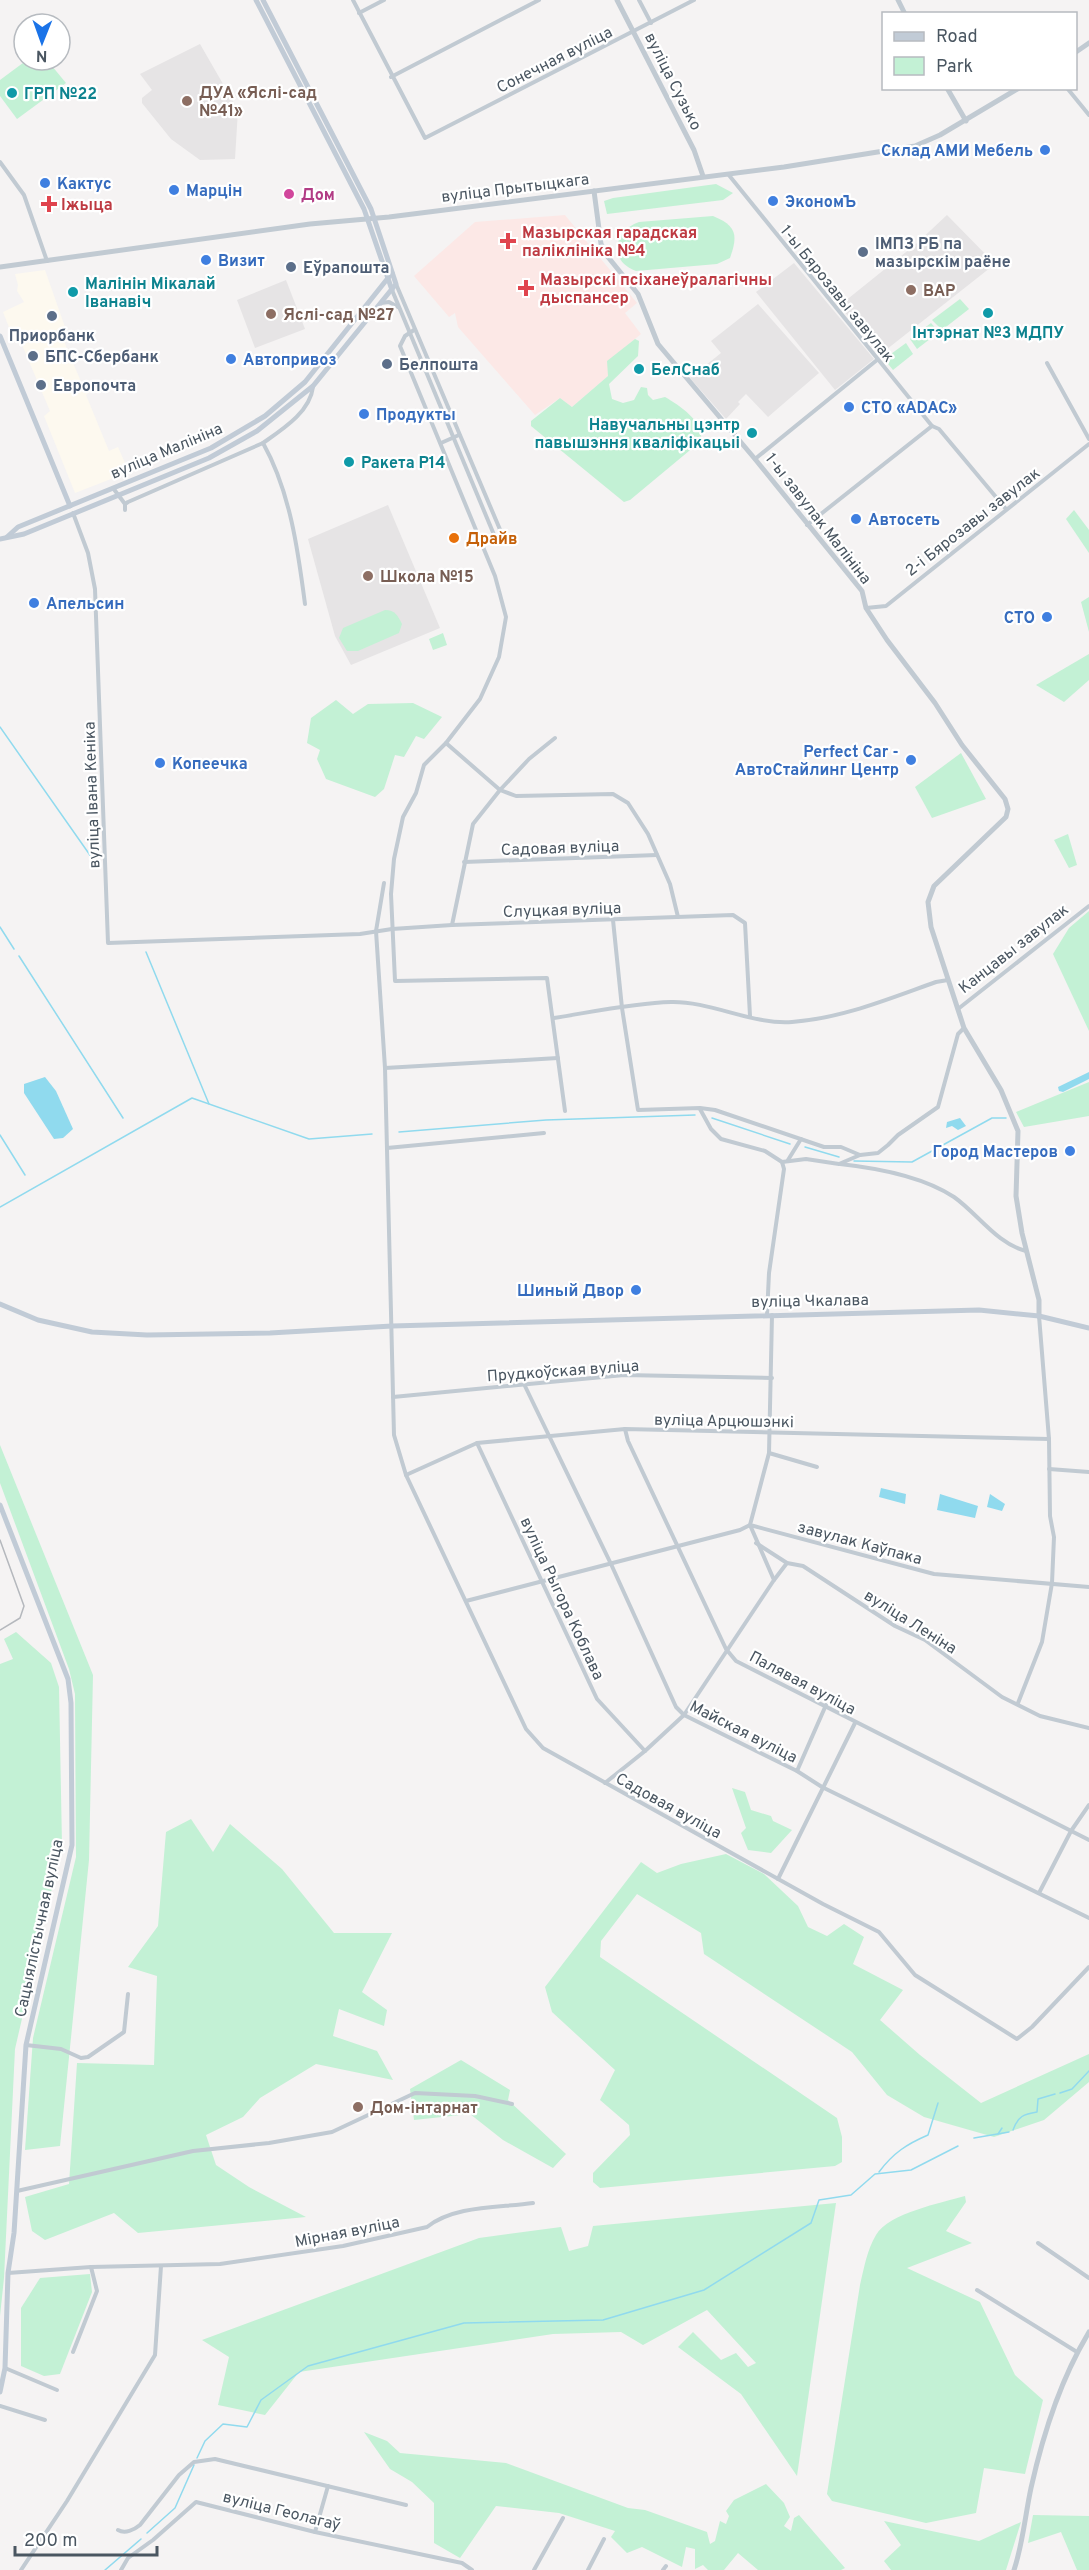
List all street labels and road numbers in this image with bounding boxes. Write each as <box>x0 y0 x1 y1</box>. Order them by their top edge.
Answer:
street label: Сонечная вуліца <box>494 23 616 99</box>
street label: вуліца Сузько <box>639 30 705 134</box>
street label: вуліца Прытыцкага <box>440 170 590 208</box>
street label: 1-ы Бярозавы завулак <box>775 222 898 367</box>
street label: вуліца Малініна <box>108 419 226 484</box>
street label: 1-ы завулак Малініна <box>760 450 875 589</box>
street label: 2-і Бярозавы завулак <box>902 464 1045 581</box>
street label: вуліца Івана Кеніка <box>80 721 106 869</box>
street label: Садовая вуліца <box>501 837 620 861</box>
street label: Слуцкая вуліца <box>502 899 622 923</box>
street label: Канцавы завулак <box>955 900 1073 999</box>
street label: вуліца Чкалава <box>751 1291 869 1313</box>
street label: Прудкоўская вуліца <box>486 1357 640 1387</box>
street label: вуліца Арцюшэнкі <box>654 1411 794 1433</box>
street label: вуліца Рыгора Коблава <box>515 1514 608 1683</box>
street label: завулак Каўпака <box>795 1518 924 1570</box>
street label: вуліца Леніна <box>860 1586 960 1659</box>
street label: Палявая вуліца <box>745 1647 859 1720</box>
street label: Майская вуліца <box>686 1697 800 1769</box>
street label: Садовая вуліца <box>611 1769 725 1844</box>
street label: Сацыялістычная вуліца <box>11 1837 69 2019</box>
street label: Мірная вуліца <box>293 2213 401 2253</box>
street label: вуліца Геолагаў <box>221 2488 342 2536</box>

